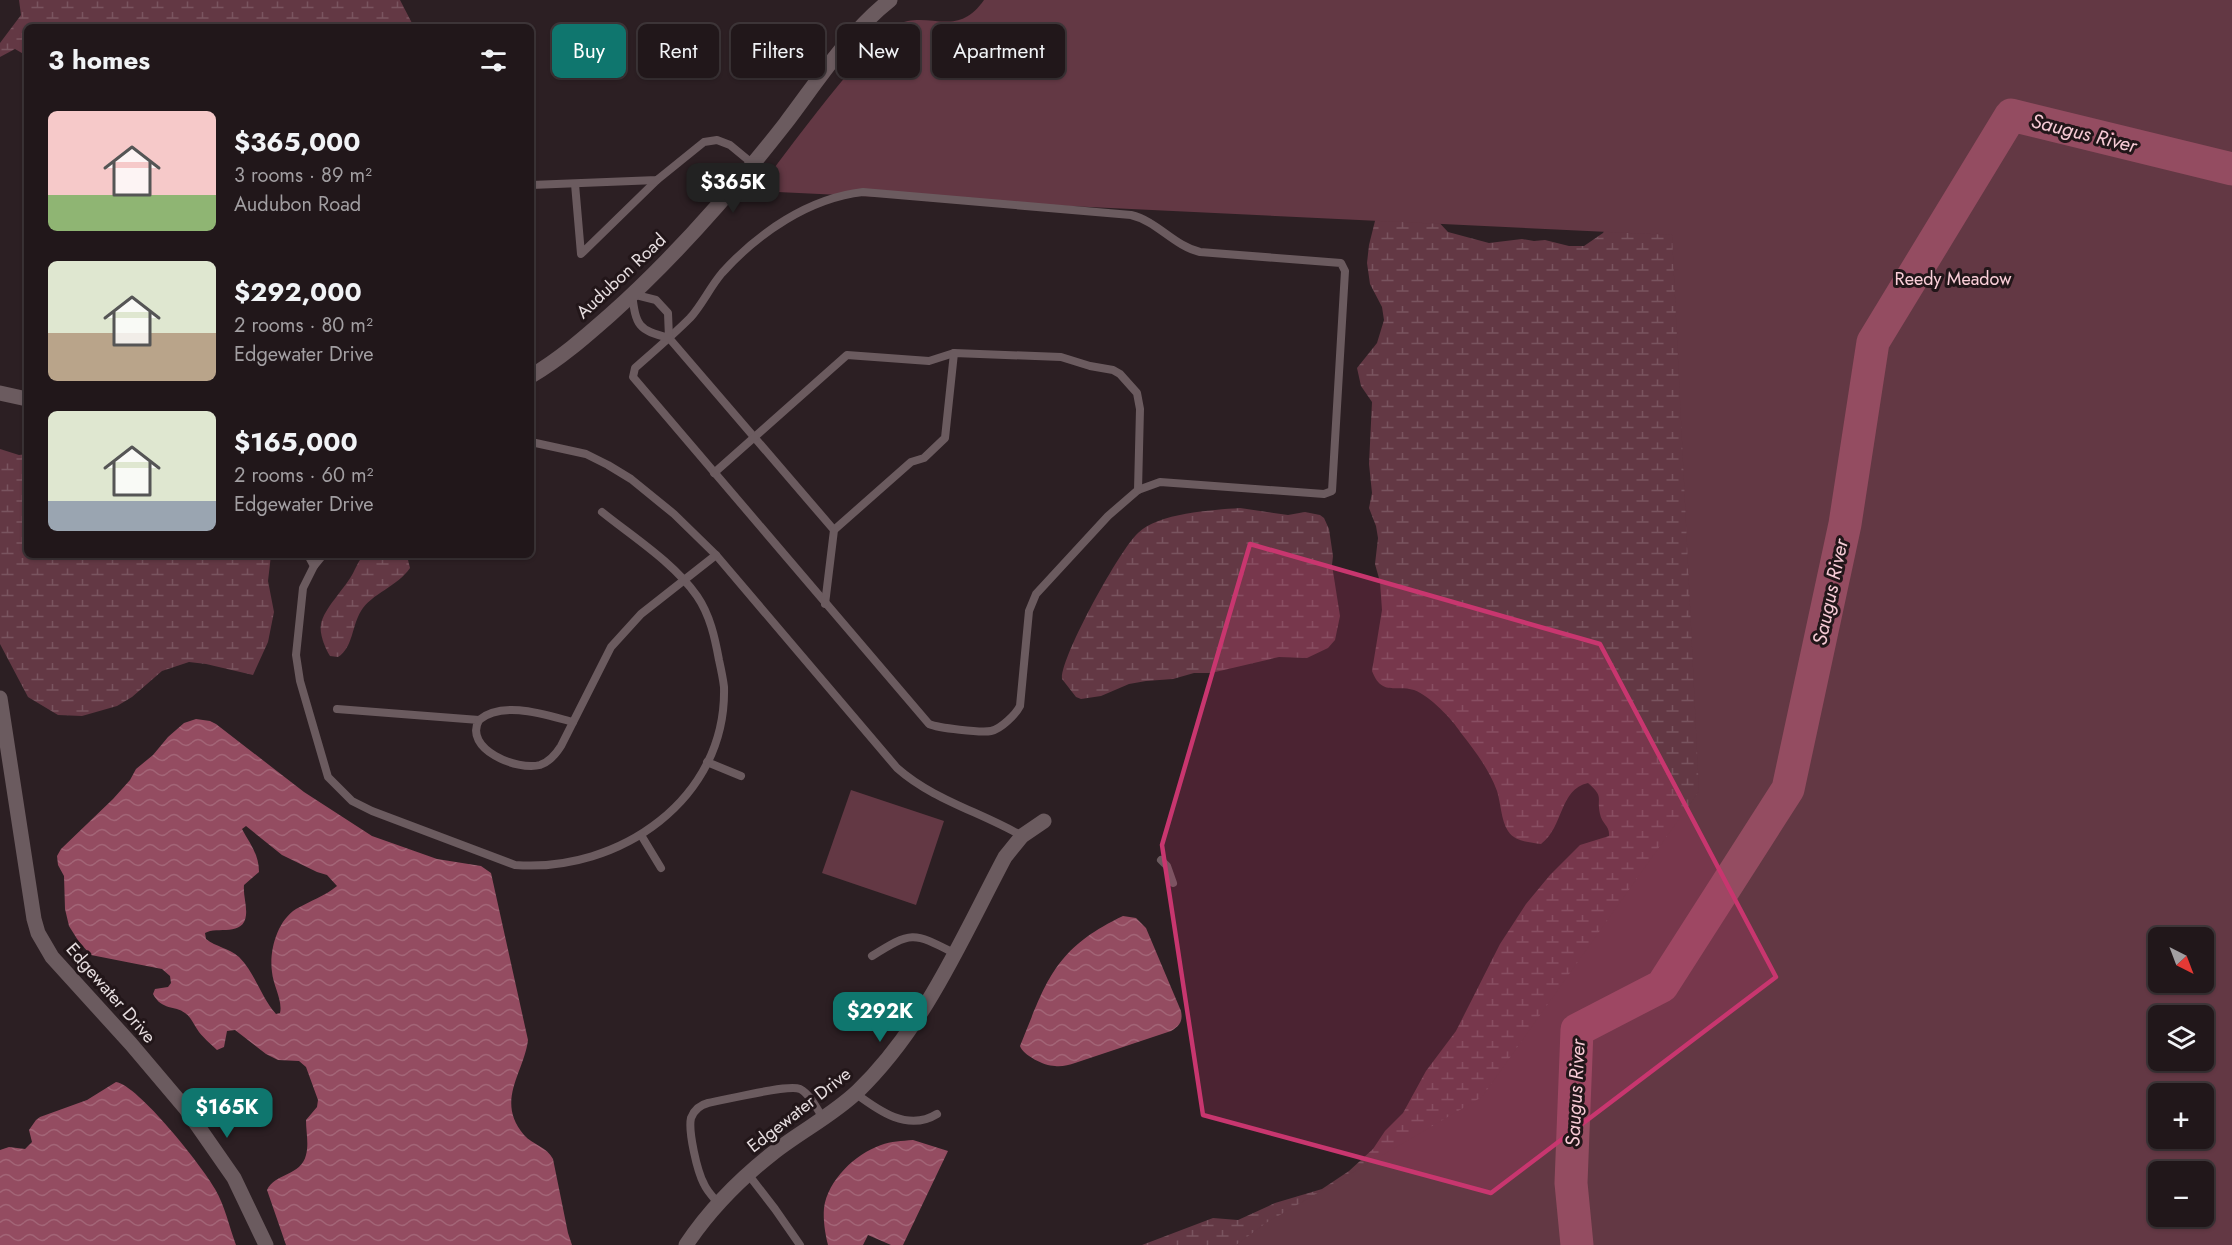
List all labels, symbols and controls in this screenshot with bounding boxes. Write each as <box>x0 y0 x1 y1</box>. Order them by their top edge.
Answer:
chip: Buy <box>552 24 626 78</box>
chip: Rent <box>638 24 719 78</box>
chip: Filters <box>731 24 825 78</box>
chip: New <box>837 24 920 78</box>
chip: Apartment <box>932 24 1065 78</box>
text: 3 homes <box>48 41 150 79</box>
icon: filters <box>477 44 510 77</box>
water label: Saugus River <box>2028 106 2141 161</box>
text: $365,000 <box>234 123 361 161</box>
icon: home <box>96 135 168 207</box>
text: 3 rooms · 89 m² <box>234 161 372 190</box>
pin: $365K <box>691 163 775 214</box>
text: $365K <box>700 168 766 197</box>
text: Audubon Road <box>234 190 361 219</box>
street label: Audubon Road <box>570 227 672 325</box>
park label: Reedy Meadow <box>1895 266 2012 292</box>
text: $292,000 <box>234 273 362 311</box>
icon: home <box>96 285 168 357</box>
text: 2 rooms · 80 m² <box>234 311 373 340</box>
text: Edgewater Drive <box>234 340 373 369</box>
text: $165,000 <box>234 423 358 461</box>
icon: home <box>96 435 168 507</box>
text: 2 rooms · 60 m² <box>234 461 373 490</box>
text: Edgewater Drive <box>234 490 373 519</box>
water label: Saugus River <box>1805 535 1856 648</box>
north arrow <box>2148 927 2214 993</box>
map controls <box>2148 927 2214 1227</box>
street label: Edgewater Drive <box>60 937 162 1049</box>
pin: $292K <box>838 992 922 1043</box>
text: $292K <box>847 997 913 1026</box>
button: layers <box>2148 1005 2214 1071</box>
water label: Saugus River <box>1558 1037 1593 1148</box>
street label: Edgewater Drive <box>742 1061 856 1159</box>
button: + <box>2148 1083 2214 1149</box>
pin: $165K <box>185 1088 269 1139</box>
text: $165K <box>196 1093 258 1122</box>
button: − <box>2148 1161 2214 1227</box>

